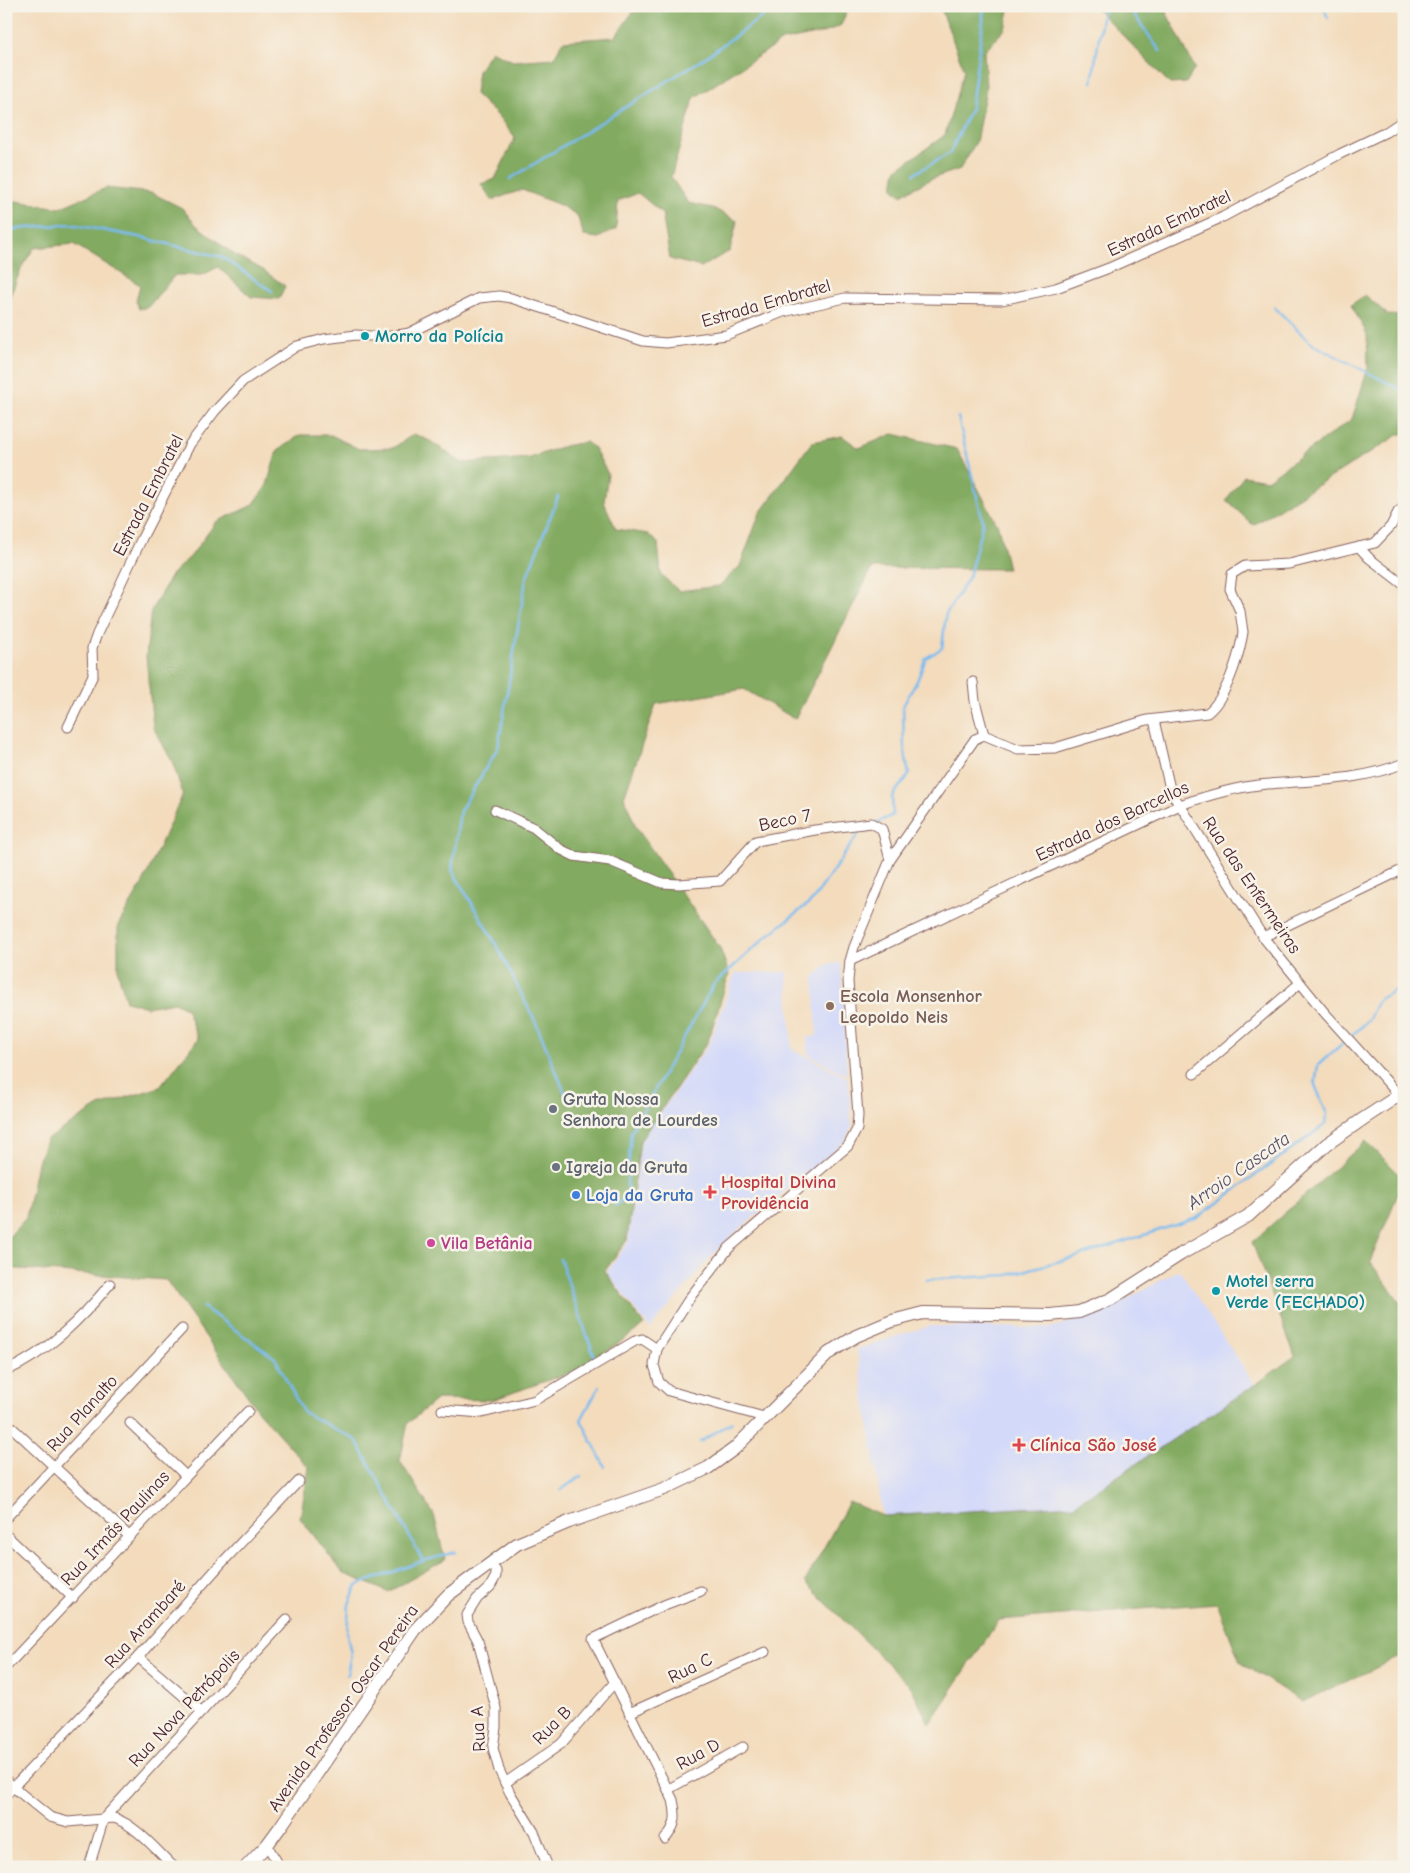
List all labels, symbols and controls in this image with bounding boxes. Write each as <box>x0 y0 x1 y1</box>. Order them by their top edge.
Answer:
street label: Estrada Embratel <box>1104 186 1234 261</box>
street label: Estrada Embratel <box>699 275 833 332</box>
place label: Morro da Polícia <box>375 326 504 347</box>
marker: Morro da Polícia <box>359 330 371 342</box>
street label: Estrada Embratel <box>109 431 188 559</box>
street label: Estrada dos Barcellos <box>1032 777 1192 866</box>
street label: Beco 7 <box>757 805 814 836</box>
street label: Rua das Enfermeiras <box>1198 813 1305 958</box>
place label: Escola Monsenhor Leopoldo Neis <box>840 986 983 1028</box>
marker: Escola Monsenhor Leopoldo Neis <box>824 1000 836 1012</box>
place label: Gruta Nossa Senhora de Lourdes <box>563 1089 718 1131</box>
marker: Gruta Nossa Senhora de Lourdes <box>547 1103 559 1115</box>
water label: Arroio Cascata <box>1182 1127 1294 1215</box>
place label: Igreja da Gruta <box>566 1157 688 1178</box>
marker: Igreja da Gruta <box>550 1161 562 1173</box>
place label: Hospital Divina Providência <box>721 1172 836 1214</box>
place label: Loja da Gruta <box>586 1185 694 1206</box>
marker: Hospital Divina Providência <box>703 1185 717 1199</box>
marker: Loja da Gruta <box>570 1189 582 1201</box>
place label: Vila Betânia <box>441 1233 533 1254</box>
marker: Vila Betânia <box>425 1237 437 1249</box>
place label: Motel serra Verde (FECHADO) <box>1226 1271 1365 1313</box>
marker: Motel serra Verde (FECHADO) <box>1210 1285 1222 1297</box>
street label: Rua Planalto <box>42 1371 122 1456</box>
place label: Clínica São José <box>1030 1435 1157 1456</box>
marker: Clínica São José <box>1012 1438 1026 1452</box>
street label: Rua Irmãs Paulinas <box>57 1466 174 1590</box>
street label: Rua Arambaré <box>100 1576 190 1673</box>
street label: Avenida Professor Oscar Pereira <box>264 1601 423 1816</box>
street label: Rua Nova Petrópolis <box>124 1645 244 1771</box>
street label: Rua C <box>665 1649 716 1688</box>
street label: Rua B <box>529 1702 576 1749</box>
street label: Rua A <box>467 1706 490 1752</box>
street label: Rua D <box>673 1734 724 1775</box>

